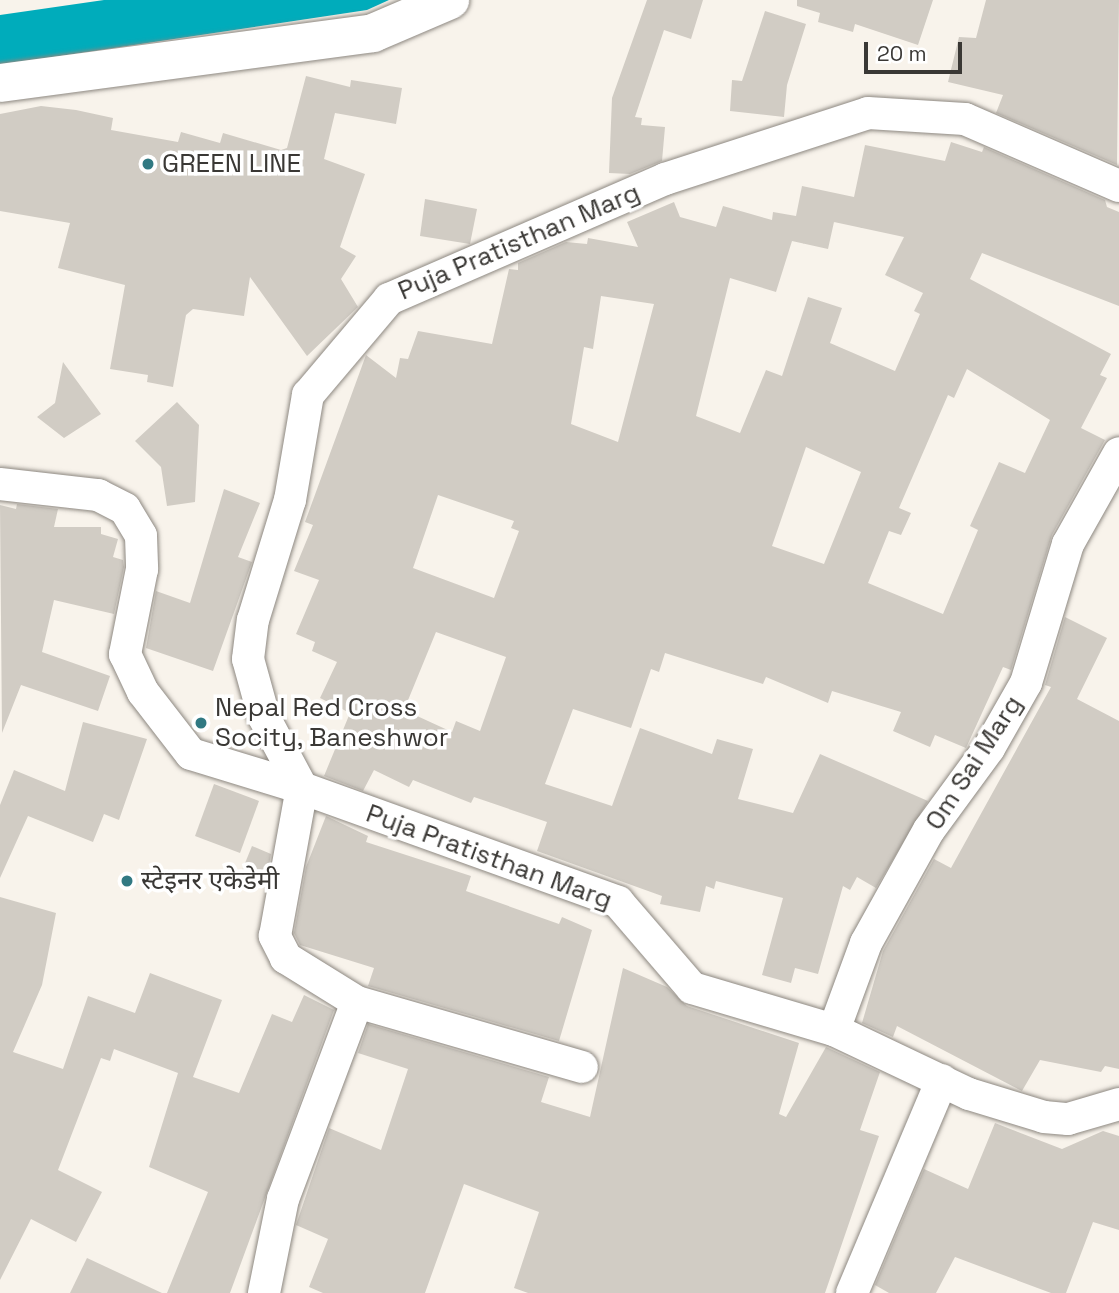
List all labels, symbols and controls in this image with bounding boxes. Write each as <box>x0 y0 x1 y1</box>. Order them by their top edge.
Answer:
scale bar <box>867 28 965 72</box>
text: 20 m <box>877 40 927 67</box>
place label: GREEN LINE <box>162 148 301 180</box>
marker: GREEN LINE <box>140 156 156 172</box>
street label: Puja Pratisthan Marg <box>394 177 644 307</box>
street label: Om Sai Marg <box>919 690 1029 836</box>
place label: Nepal Red Cross Socity, Baneshwor <box>215 692 449 754</box>
marker: Nepal Red Cross Socity, Baneshwor <box>193 715 209 731</box>
street label: Puja Pratisthan Marg <box>362 798 616 916</box>
place label: स्टेइनर एकेडेमी <box>141 865 279 897</box>
marker: स्टेइनर एकेडेमी <box>119 873 135 889</box>

